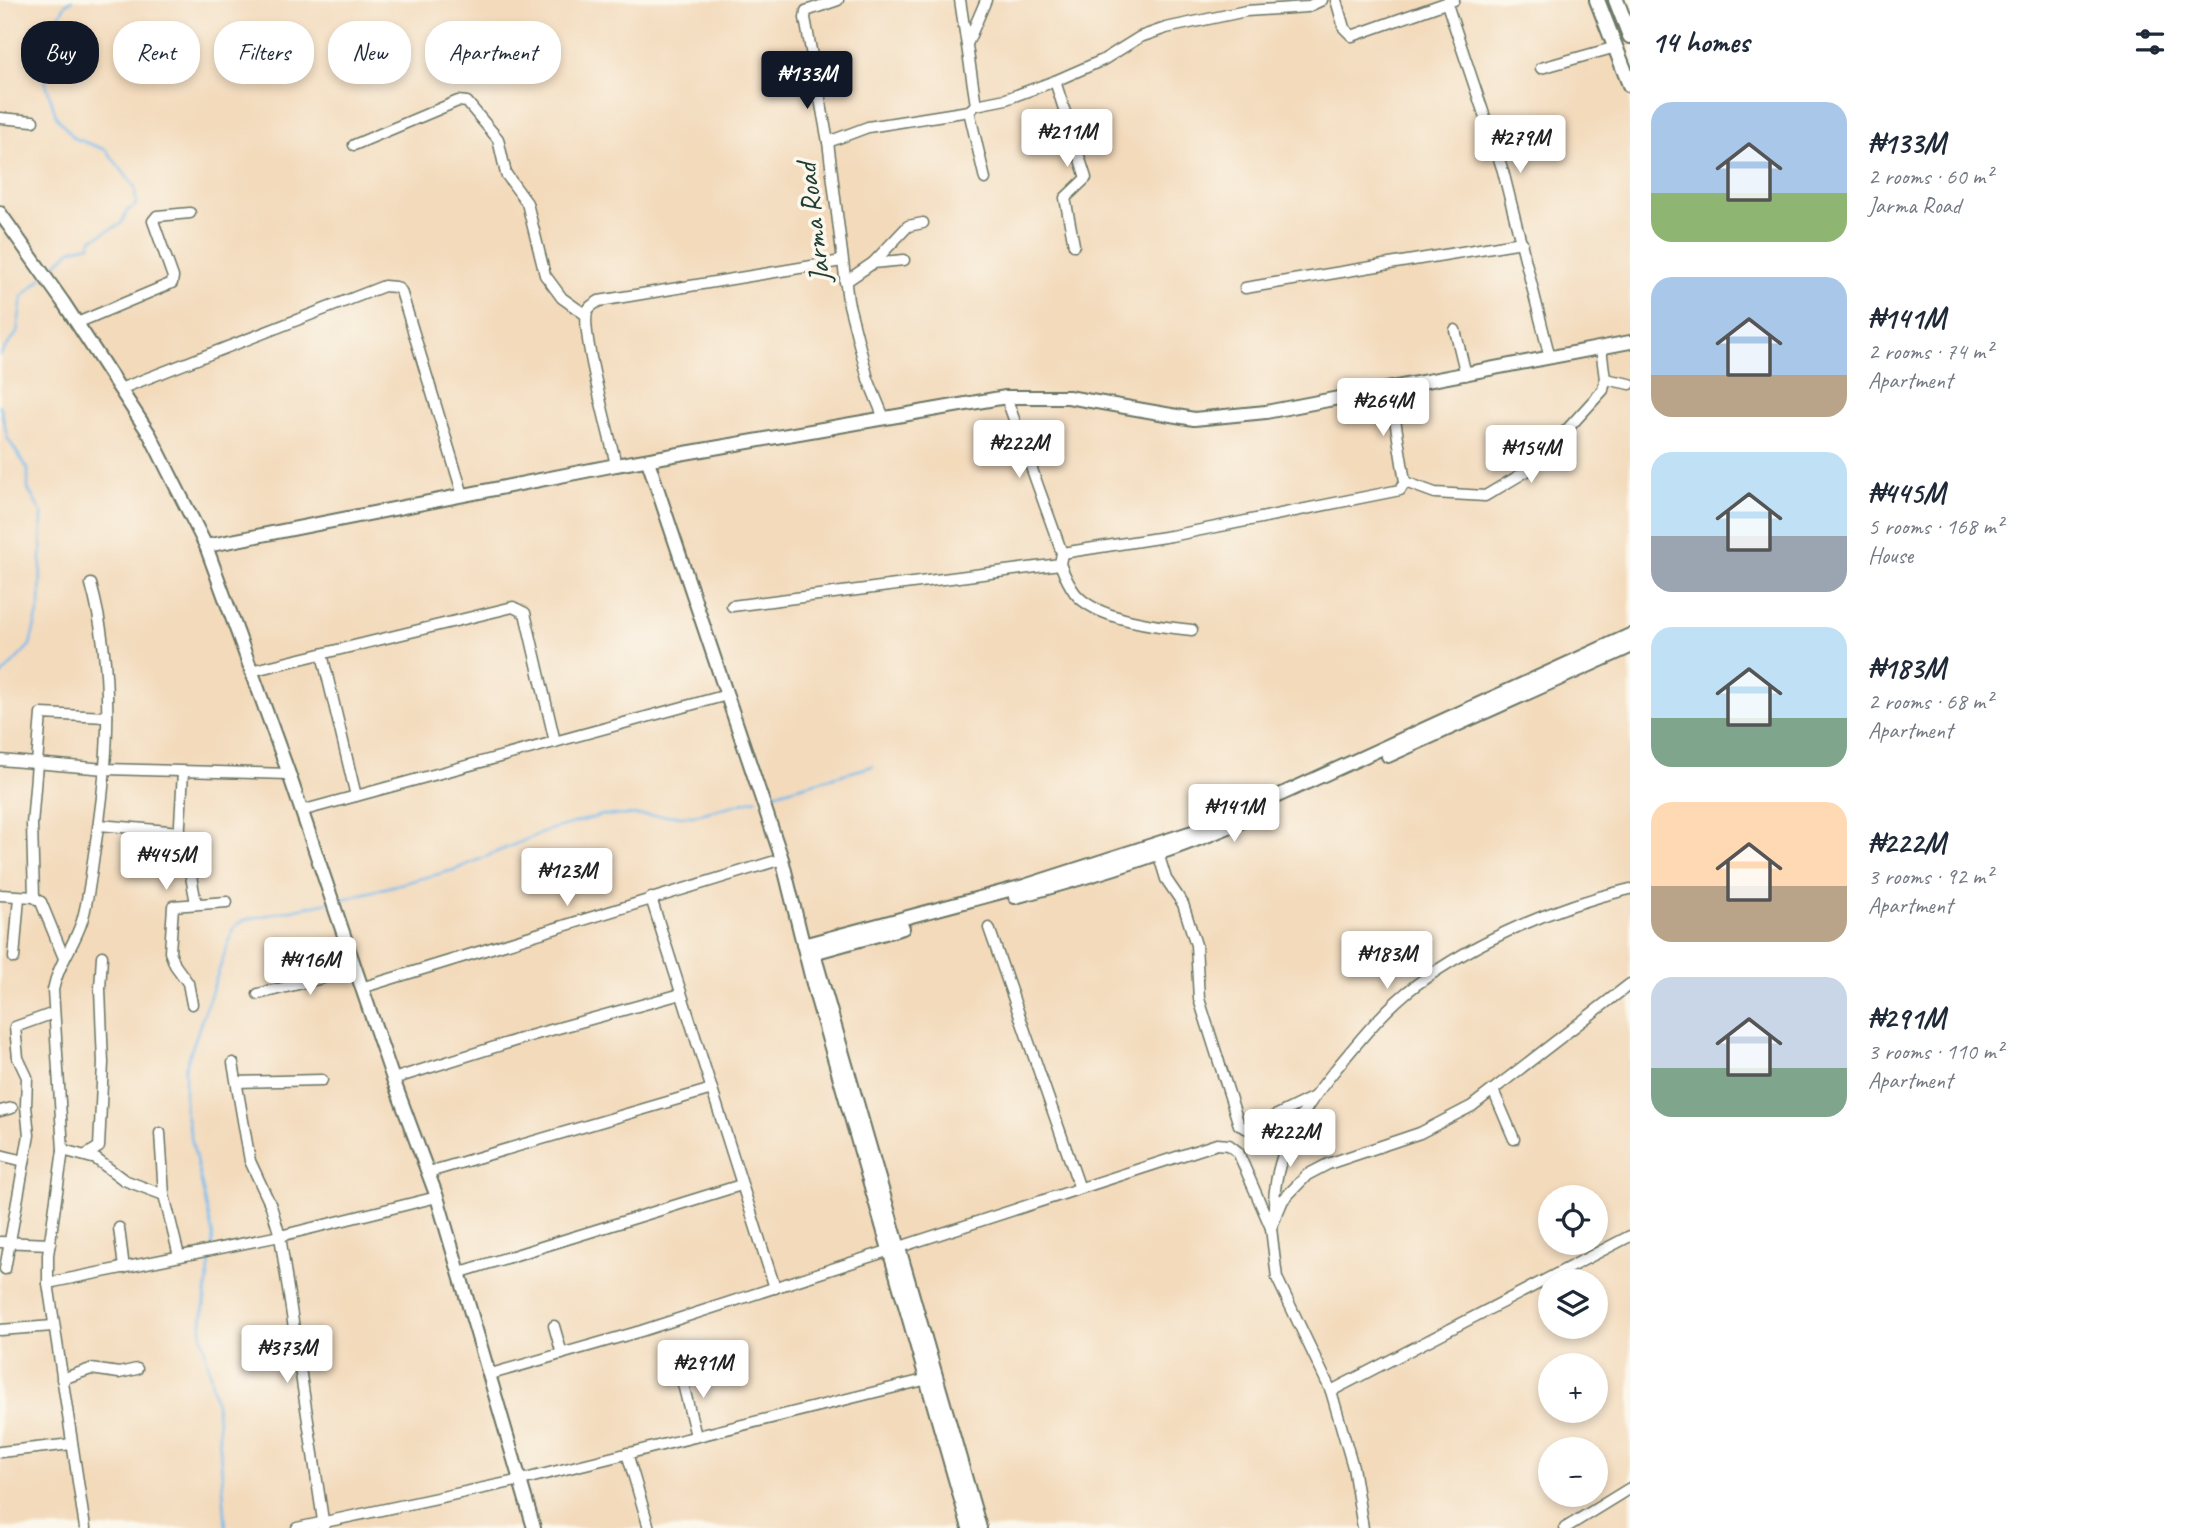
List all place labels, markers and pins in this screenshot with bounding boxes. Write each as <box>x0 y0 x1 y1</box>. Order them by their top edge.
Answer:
pin: ₦133M <box>758 52 856 111</box>
pin: ₦211M <box>1018 110 1116 169</box>
pin: ₦279M <box>1471 116 1569 175</box>
pin: ₦264M <box>1334 378 1432 438</box>
pin: ₦222M <box>970 420 1068 480</box>
pin: ₦154M <box>1482 426 1580 485</box>
pin: ₦141M <box>1185 784 1283 844</box>
pin: ₦445M <box>117 832 215 892</box>
pin: ₦123M <box>518 848 616 908</box>
pin: ₦183M <box>1338 932 1436 991</box>
pin: ₦416M <box>261 937 359 997</box>
pin: ₦222M <box>1241 1110 1339 1169</box>
pin: ₦373M <box>238 1326 336 1385</box>
pin: ₦291M <box>654 1340 752 1400</box>

